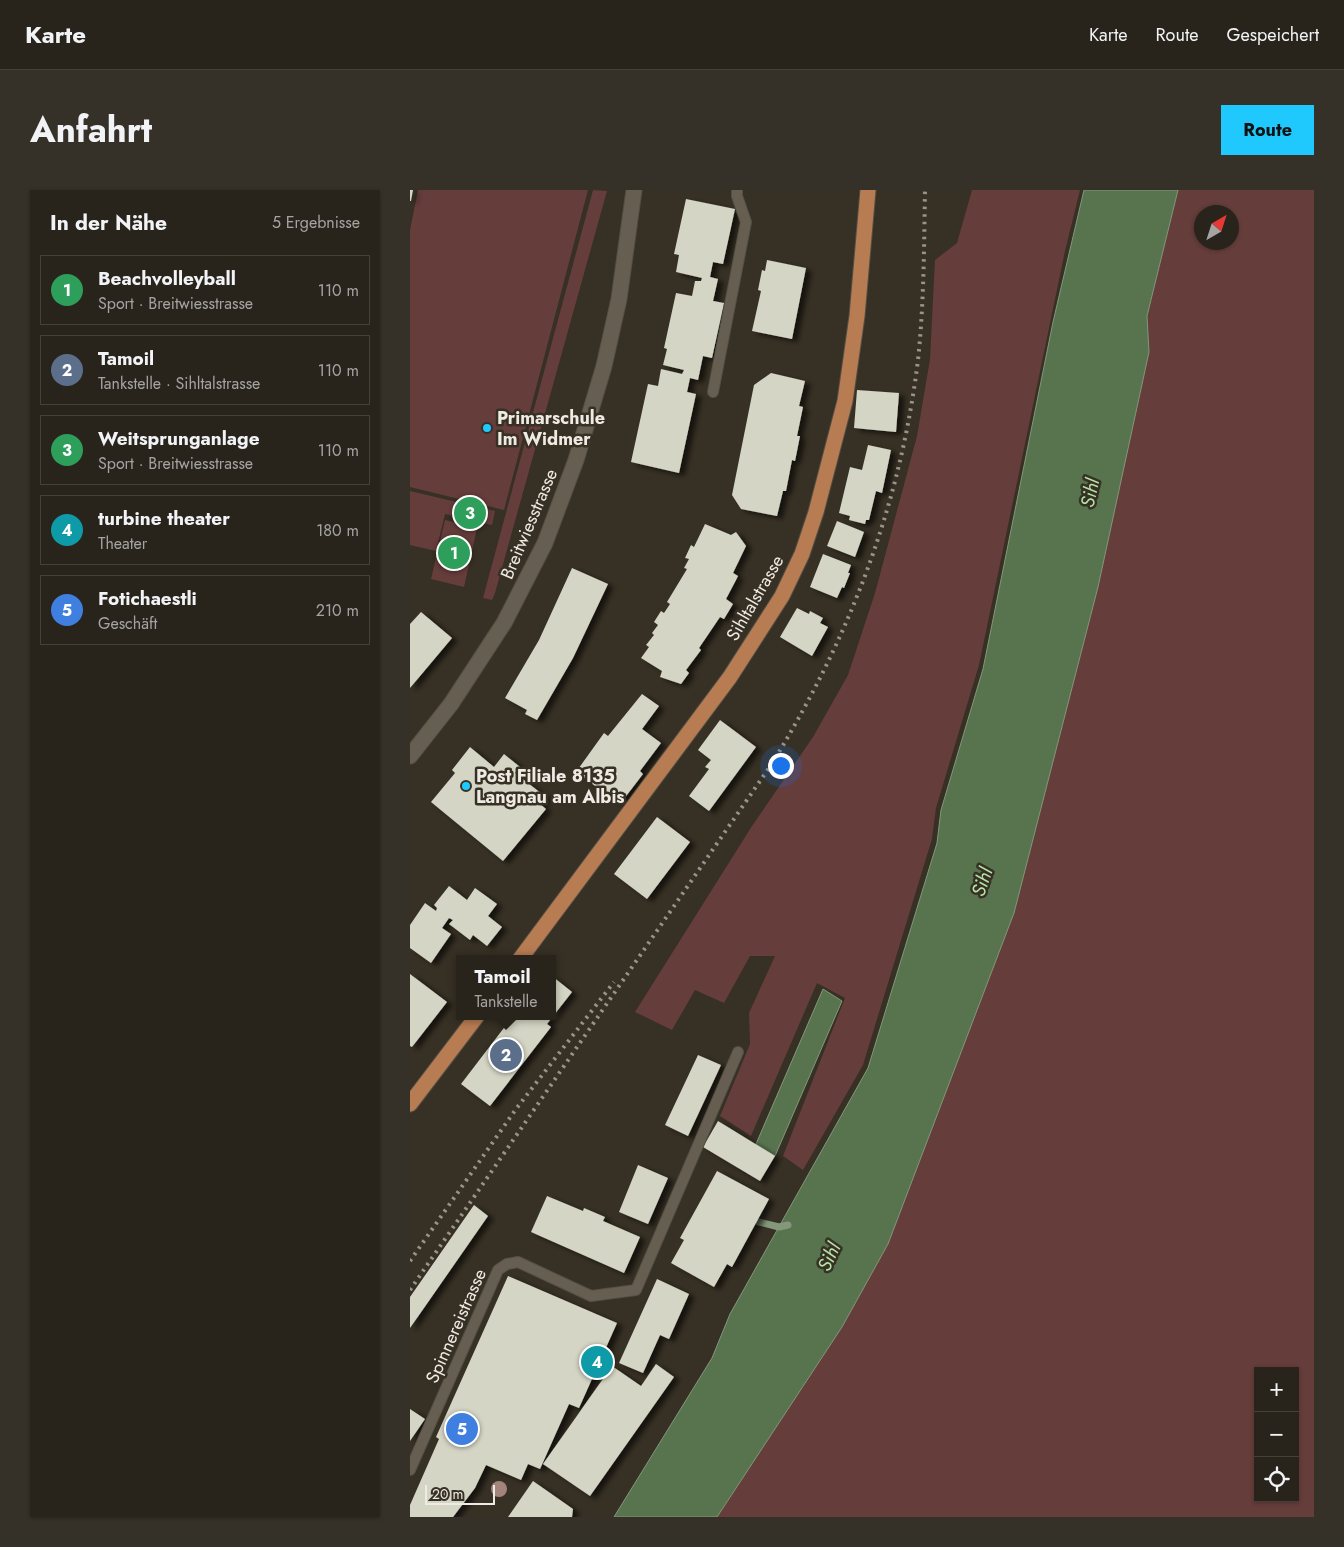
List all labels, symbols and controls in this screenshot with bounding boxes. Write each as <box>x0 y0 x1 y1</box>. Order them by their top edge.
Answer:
text: Karte <box>25 17 86 52</box>
text: Karte <box>1089 22 1128 48</box>
text: Route <box>1156 22 1198 48</box>
text: Gespeichert <box>1226 22 1319 48</box>
text: Anfahrt <box>30 105 152 155</box>
button: Route <box>1221 105 1314 155</box>
north arrow <box>1194 205 1239 250</box>
text: In der Nähe <box>50 208 167 238</box>
text: 5 Ergebnisse <box>272 211 360 234</box>
text: Beachvolleyball <box>98 265 236 292</box>
text: 1 <box>63 279 71 302</box>
text: 110 m <box>318 279 359 302</box>
text: Sport · Breitwiesstrasse <box>98 292 253 315</box>
text: Tamoil <box>98 345 154 372</box>
text: 2 <box>62 359 72 382</box>
text: 110 m <box>318 359 359 382</box>
text: Tankstelle · Sihltalstrasse <box>98 372 260 395</box>
place label: Primarschule Im Widmer <box>497 405 605 452</box>
marker: Primarschule Im Widmer <box>481 422 493 434</box>
text: Weitsprunganlage <box>98 425 260 452</box>
text: 3 <box>62 439 72 462</box>
text: 110 m <box>318 439 359 462</box>
text: Sport · Breitwiesstrasse <box>98 452 253 475</box>
street label: Breitwiesstrasse <box>494 465 564 583</box>
water label: Sihl <box>1074 475 1106 510</box>
pin: 3 <box>454 494 486 532</box>
text: turbine theater <box>98 505 230 532</box>
text: 4 <box>61 519 73 542</box>
text: 180 m <box>316 519 359 542</box>
text: Theater <box>98 532 147 555</box>
pin: 1 <box>438 534 470 572</box>
street label: Sihltalstrasse <box>720 550 790 646</box>
text: Fotichaestli <box>98 585 197 612</box>
text: 5 <box>62 599 72 622</box>
text: 210 m <box>316 599 359 622</box>
text: Geschäft <box>98 612 157 635</box>
your location <box>768 753 794 779</box>
place label: Post Filiale 8135 Langnau am Albis <box>476 763 625 810</box>
marker: Post Filiale 8135 Langnau am Albis <box>460 780 472 792</box>
water label: Sihl <box>965 863 1000 900</box>
popup <box>456 955 556 1020</box>
text: Tamoil <box>474 963 531 990</box>
text: Tankstelle <box>474 990 538 1013</box>
pin: 2 <box>490 1036 522 1074</box>
water label: Sihl <box>811 1238 848 1276</box>
street label: Spinnereistrasse <box>419 1265 493 1387</box>
pin: 4 <box>581 1343 613 1381</box>
map controls <box>1254 1367 1299 1502</box>
button: + <box>1254 1367 1299 1412</box>
pin: 5 <box>446 1410 478 1448</box>
button: − <box>1254 1412 1299 1457</box>
button: locate <box>1254 1457 1299 1502</box>
scale bar <box>425 1482 495 1505</box>
text: 20 m <box>432 1484 464 1504</box>

